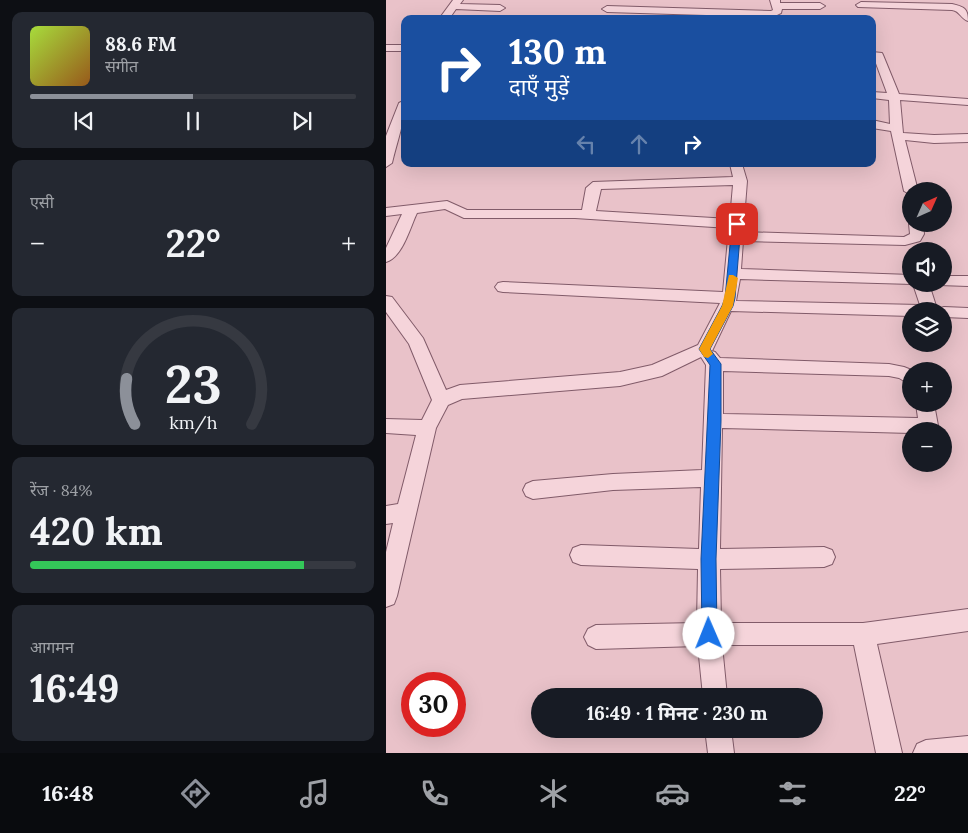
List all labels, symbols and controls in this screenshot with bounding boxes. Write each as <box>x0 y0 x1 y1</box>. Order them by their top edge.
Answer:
text: 130 m <box>509 29 606 74</box>
text: 88.6 FM <box>105 32 176 56</box>
icon: right <box>426 35 491 100</box>
text: संगीत <box>105 56 138 76</box>
text: दाएँ मुड़ें <box>509 73 569 101</box>
icon: previous <box>70 107 98 135</box>
icon: pause <box>179 107 207 135</box>
icon: next <box>288 107 316 135</box>
icon: left <box>572 130 600 158</box>
icon: ahead <box>625 130 653 158</box>
icon: right <box>678 130 706 158</box>
north arrow <box>902 182 952 232</box>
map controls <box>902 182 952 472</box>
text: एसी <box>30 192 54 212</box>
pin <box>716 203 758 245</box>
icon: arrive <box>723 210 751 238</box>
text: 22° <box>165 219 221 267</box>
text: − <box>30 226 45 262</box>
text: + <box>341 226 356 262</box>
button: sound <box>902 242 952 292</box>
button: layers <box>902 302 952 352</box>
text: 23 <box>165 351 221 417</box>
button: + <box>902 362 952 412</box>
text: km/h <box>169 411 217 434</box>
button: − <box>902 422 952 472</box>
text: रेंज · 84% <box>30 480 92 500</box>
text: 420 km <box>30 507 163 555</box>
position arrow <box>682 607 734 659</box>
text: आगमन <box>30 637 74 657</box>
text: 16:49 <box>30 664 119 712</box>
speed limit sign: 30 <box>401 672 466 737</box>
text: 16:49 · 1 मिनट · 230 m <box>586 701 768 725</box>
icon: directions <box>178 776 213 811</box>
icon: music <box>297 776 332 811</box>
icon: phone <box>417 776 452 811</box>
icon: climate <box>536 776 571 811</box>
icon: car <box>655 776 690 811</box>
icon: filters <box>775 776 810 811</box>
text: 16:48 <box>42 779 94 807</box>
text: 22° <box>894 779 926 807</box>

